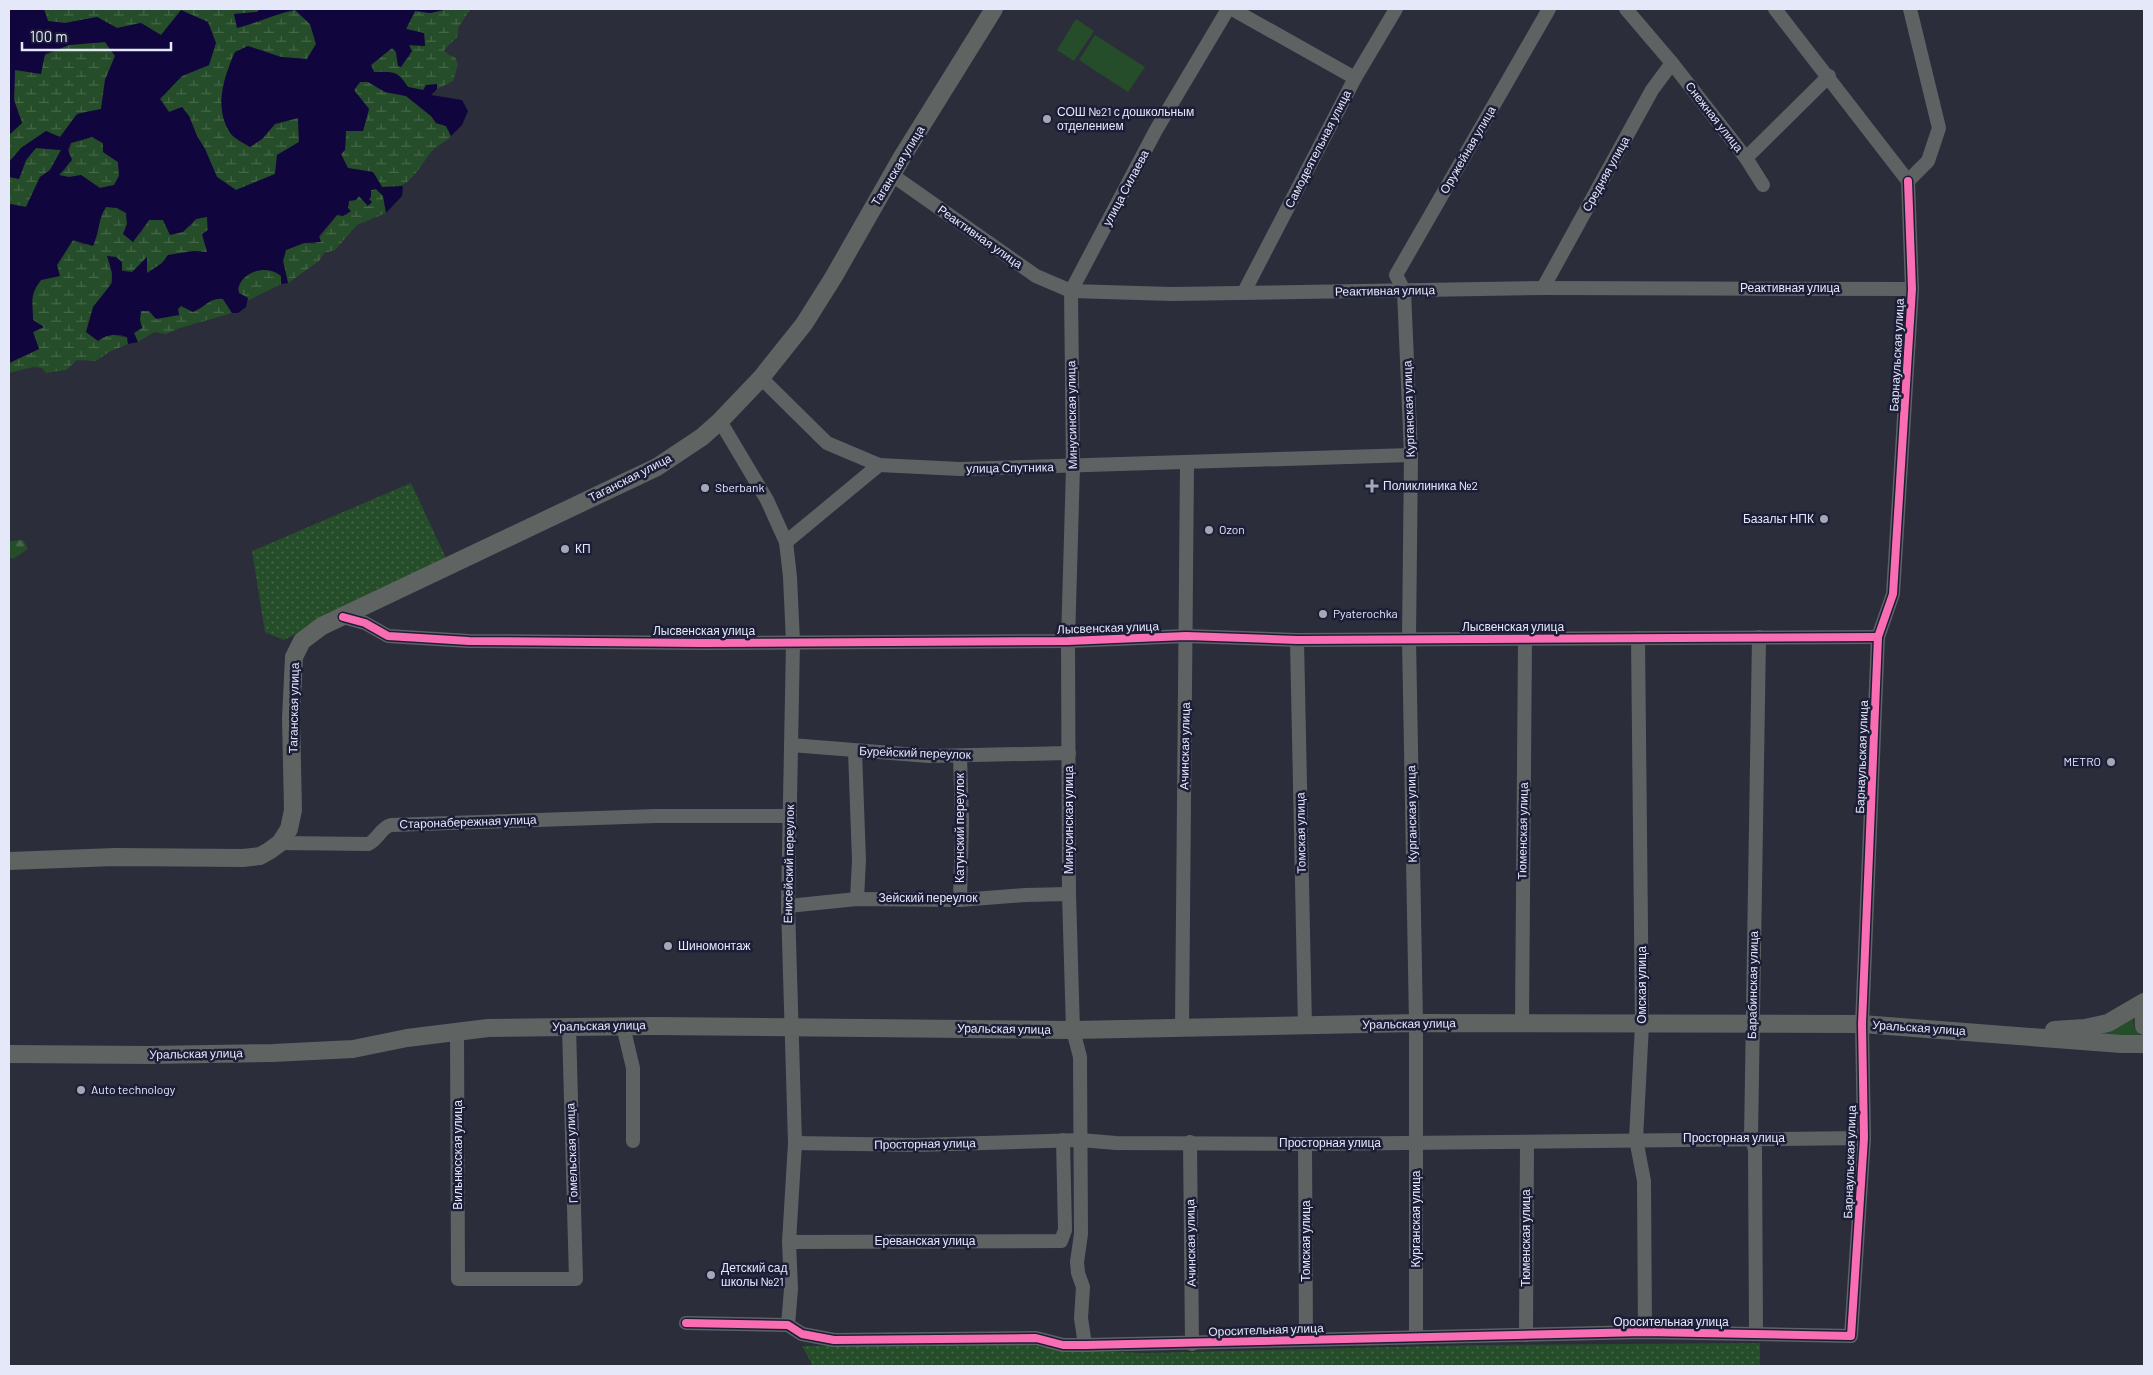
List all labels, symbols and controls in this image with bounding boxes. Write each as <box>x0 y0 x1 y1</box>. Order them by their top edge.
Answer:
scale bar <box>22 20 171 52</box>
text: 100 m <box>30 27 68 45</box>
street label: Снежная улица <box>1682 79 1747 155</box>
street label: Самодеятельная улица <box>1281 87 1354 210</box>
street label: Оружейная улица <box>1436 103 1499 196</box>
place label: СОШ №21 с дошкольным отделением <box>1057 104 1194 133</box>
marker: СОШ №21 с дошкольным отделением <box>1041 113 1053 125</box>
street label: Таганская улица <box>868 123 928 209</box>
street label: Средняя улица <box>1579 133 1633 214</box>
street label: улица Силаева <box>1099 147 1152 228</box>
street label: Реактивная улица <box>935 202 1026 272</box>
street label: Реактивная улица <box>1740 280 1840 295</box>
street label: Реактивная улица <box>1335 282 1435 299</box>
street label: Барнаульская улица <box>1886 298 1907 412</box>
street label: Минусинская улица <box>1063 360 1080 469</box>
street label: Курганская улица <box>1399 360 1418 458</box>
street label: Таганская улица <box>586 450 674 505</box>
street label: улица Спутника <box>966 459 1054 476</box>
place label: Поликлиника №2 <box>1383 478 1478 492</box>
marker: Поликлиника №2 <box>1365 479 1379 493</box>
place label: Sberbank <box>715 480 764 494</box>
marker: Sberbank <box>699 482 711 494</box>
place label: Базальт НПК <box>1743 511 1814 525</box>
marker: Базальт НПК <box>1818 513 1830 525</box>
place label: Ozon <box>1219 522 1245 536</box>
marker: Ozon <box>1203 524 1215 536</box>
place label: КП <box>575 541 591 555</box>
marker: КП <box>559 543 571 555</box>
place label: Pyaterochka <box>1333 606 1398 620</box>
marker: Pyaterochka <box>1317 608 1329 620</box>
street label: Лысвенская улица <box>1057 618 1160 637</box>
street label: Лысвенская улица <box>1462 619 1564 634</box>
street label: Лысвенская улица <box>653 623 755 638</box>
street label: Таганская улица <box>285 662 302 754</box>
street label: Барнаульская улица <box>1852 700 1871 814</box>
street label: Ачинская улица <box>1176 702 1193 790</box>
street label: Бурейский переулок <box>859 743 972 762</box>
place label: METRO <box>2064 754 2101 768</box>
marker: METRO <box>2105 756 2117 768</box>
street label: Минусинская улица <box>1061 765 1076 874</box>
street label: Курганская улица <box>1403 765 1420 863</box>
street label: Катунский переулок <box>952 772 967 883</box>
street label: Тюменская улица <box>1514 782 1531 880</box>
street label: Томская улица <box>1292 792 1309 874</box>
street label: Енисейский переулок <box>780 804 797 924</box>
street label: Старонабережная улица <box>399 812 537 831</box>
street label: Зейский переулок <box>879 890 978 905</box>
street label: Барабинская улица <box>1744 930 1761 1039</box>
place label: Шиномонтаж <box>678 938 751 952</box>
marker: Шиномонтаж <box>662 940 674 952</box>
street label: Омская улица <box>1634 946 1649 1024</box>
street label: Уральская улица <box>1362 1015 1456 1032</box>
street label: Уральская улица <box>552 1017 646 1034</box>
street label: Уральская улица <box>1872 1017 1967 1038</box>
street label: Уральская улица <box>957 1020 1051 1037</box>
street label: Уральская улица <box>149 1045 243 1062</box>
place label: Auto technology <box>91 1082 176 1096</box>
marker: Auto technology <box>75 1084 87 1096</box>
street label: Вильнюсская улица <box>450 1100 465 1210</box>
street label: Гомельская улица <box>562 1102 581 1203</box>
street label: Барнаульская улица <box>1840 1105 1859 1219</box>
street label: Просторная улица <box>1683 1130 1785 1145</box>
street label: Просторная улица <box>874 1135 976 1152</box>
street label: Просторная улица <box>1279 1135 1381 1150</box>
street label: Курганская улица <box>1408 1170 1423 1268</box>
street label: Тюменская улица <box>1518 1189 1533 1287</box>
street label: Ачинская улица <box>1182 1199 1199 1287</box>
street label: Томская улица <box>1298 1200 1313 1282</box>
street label: Ереванская улица <box>875 1233 976 1248</box>
place label: Детский сад школы №21 <box>721 1260 788 1288</box>
marker: Детский сад школы №21 <box>705 1269 717 1281</box>
street label: Оросительная улица <box>1613 1314 1729 1329</box>
street label: Оросительная улица <box>1208 1320 1324 1339</box>

